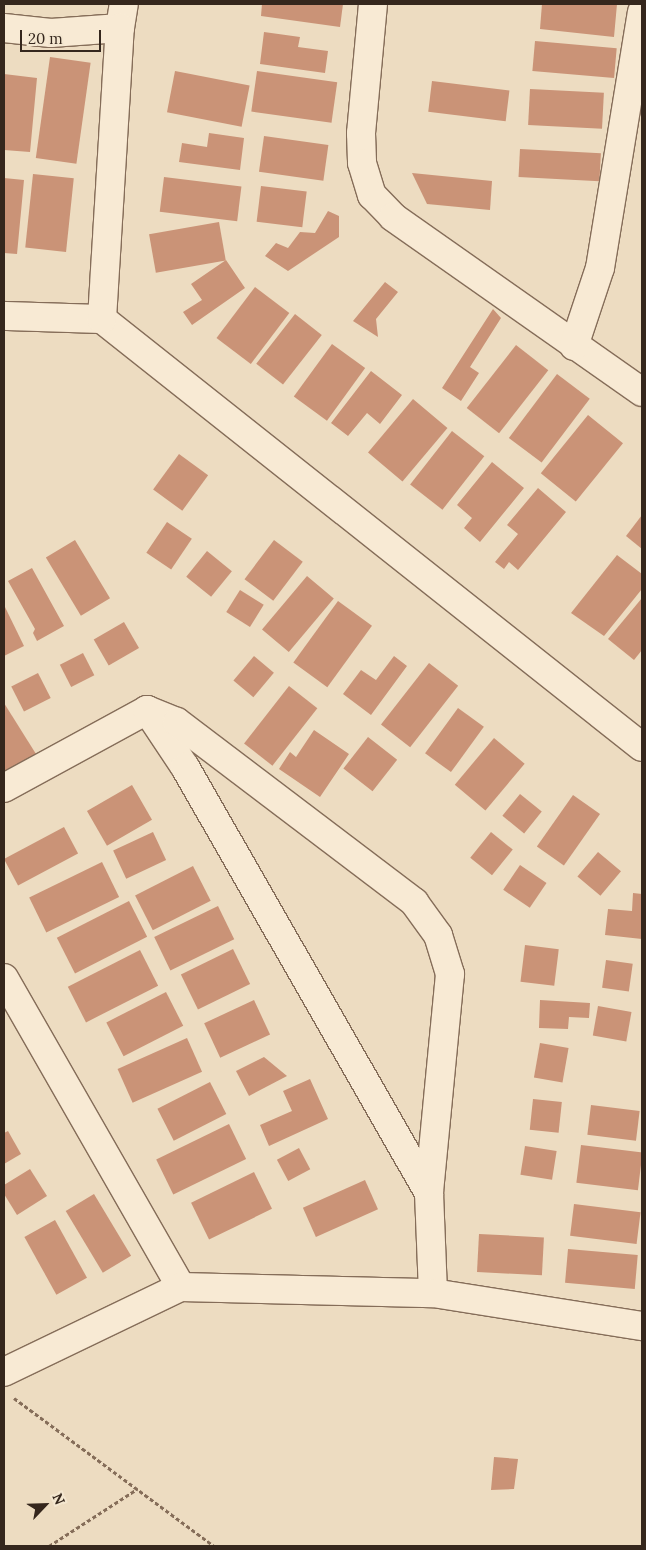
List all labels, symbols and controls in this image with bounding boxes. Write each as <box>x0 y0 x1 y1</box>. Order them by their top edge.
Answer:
scale bar <box>22 20 104 52</box>
text: 20 m <box>28 29 63 48</box>
north arrow <box>20 1480 70 1530</box>
text: N <box>48 1490 69 1507</box>

